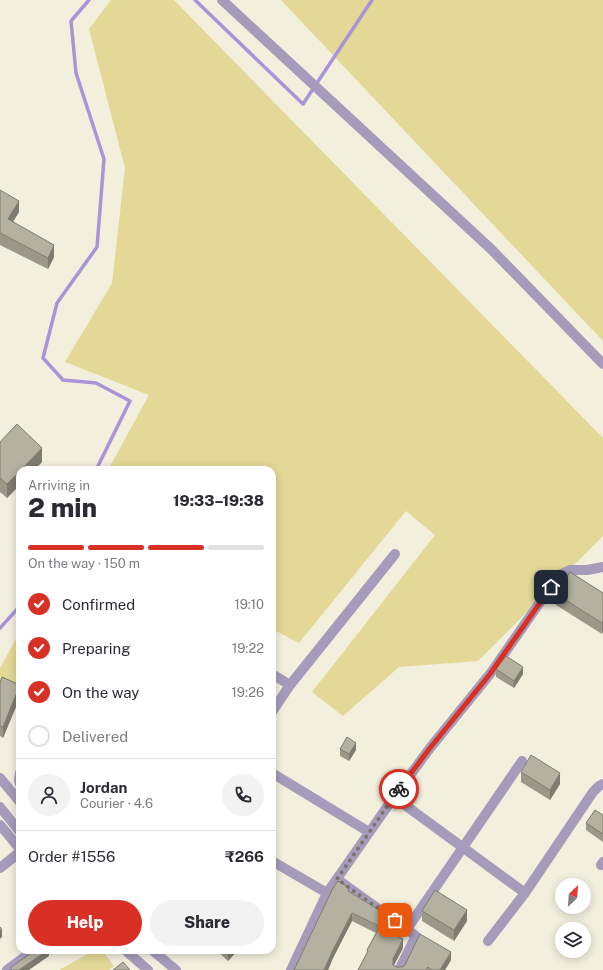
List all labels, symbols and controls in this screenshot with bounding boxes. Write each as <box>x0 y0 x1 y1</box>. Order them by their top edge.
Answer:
text: Arriving in <box>28 478 90 493</box>
text: 2 min <box>28 492 97 523</box>
text: 19:33–19:38 <box>173 492 264 509</box>
text: On the way · 150 m <box>28 556 140 571</box>
pin <box>534 570 568 604</box>
icon: home <box>540 576 562 598</box>
icon: check <box>28 593 50 615</box>
text: Confirmed <box>62 596 135 613</box>
text: 19:10 <box>234 597 264 612</box>
icon: check <box>28 637 50 659</box>
text: Preparing <box>62 640 131 657</box>
text: 19:22 <box>232 641 264 656</box>
icon: check <box>28 681 50 703</box>
text: On the way <box>62 684 139 701</box>
text: 19:26 <box>232 685 264 700</box>
text: Delivered <box>62 728 128 745</box>
courier <box>379 769 419 809</box>
button: person <box>28 774 70 816</box>
button: phone <box>222 774 264 816</box>
icon: bike <box>388 778 410 800</box>
text: Jordan <box>80 779 127 796</box>
text: Courier · 4.6 <box>80 796 153 811</box>
text: Order #1556 <box>28 848 115 865</box>
text: ₹266 <box>225 848 264 865</box>
north arrow <box>555 878 591 914</box>
map controls <box>555 878 591 958</box>
button: Help <box>28 900 142 946</box>
button: Share <box>150 900 264 946</box>
pin <box>378 903 412 937</box>
icon: bag <box>384 909 406 931</box>
button: layers <box>555 922 591 958</box>

